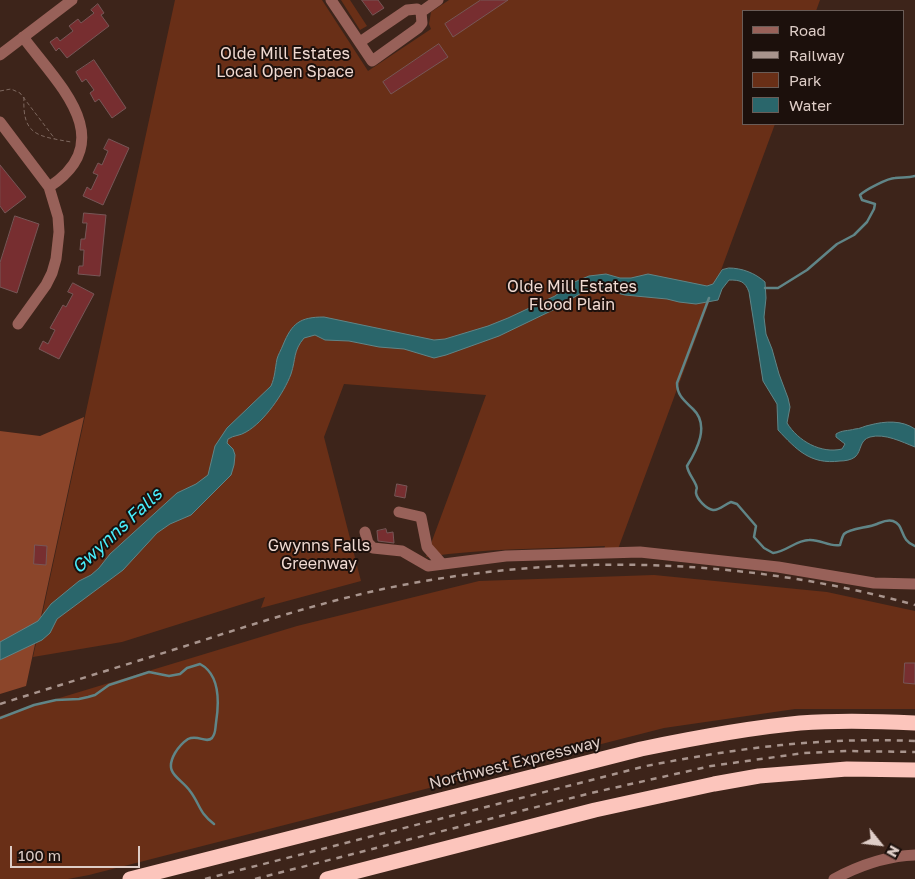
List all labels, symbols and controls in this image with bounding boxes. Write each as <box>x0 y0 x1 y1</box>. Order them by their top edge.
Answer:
legend <box>742 10 905 125</box>
text: Road <box>789 21 826 39</box>
park label: Olde Mill Estates Local Open Space <box>216 44 354 82</box>
text: Railway <box>789 46 845 64</box>
text: Park <box>789 71 821 89</box>
text: Water <box>789 96 832 114</box>
park label: Olde Mill Estates Flood Plain <box>507 277 637 315</box>
water label: Gwynns Falls <box>67 484 167 578</box>
park label: Gwynns Falls Greenway <box>268 536 370 574</box>
street label: Northwest Expressway <box>427 732 603 794</box>
north arrow <box>855 819 905 869</box>
scale bar <box>12 836 142 868</box>
text: N <box>884 843 904 860</box>
text: 100 m <box>18 846 61 864</box>

